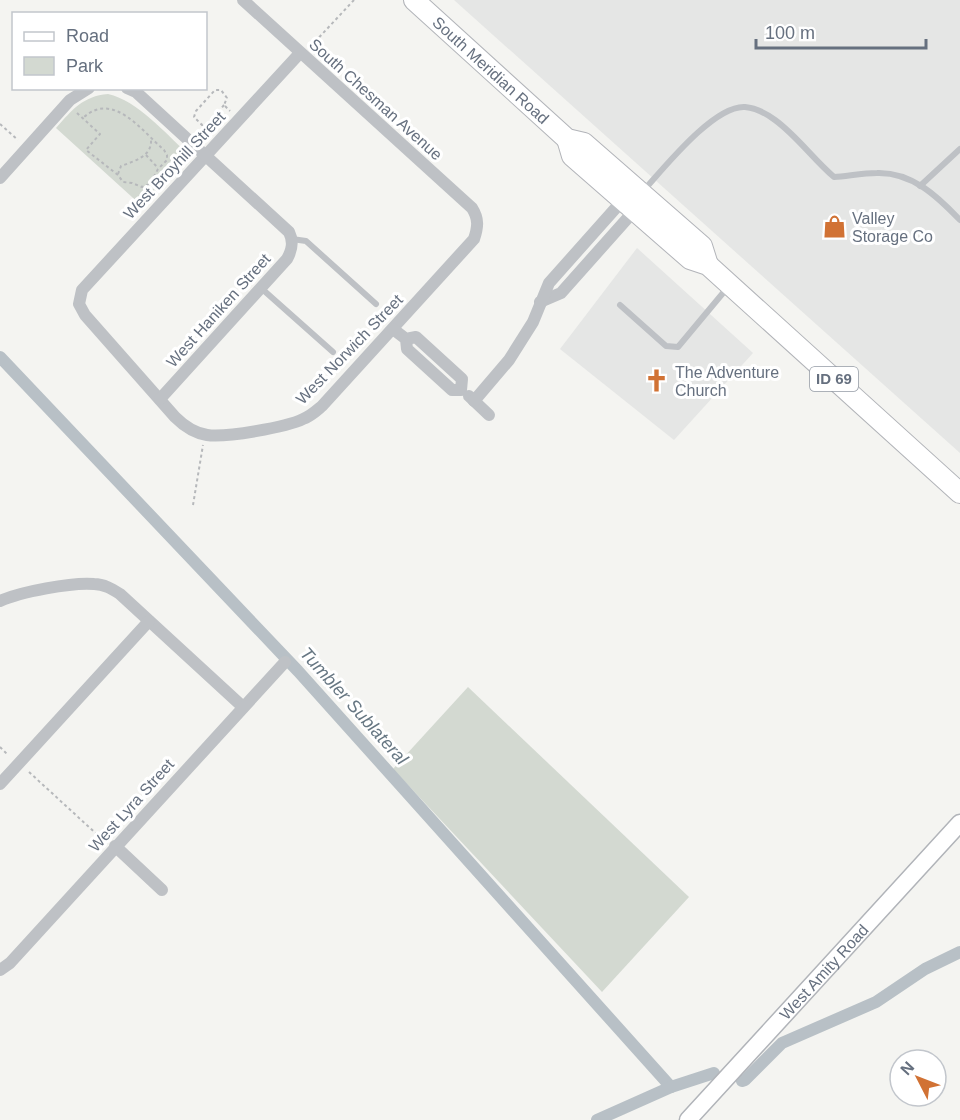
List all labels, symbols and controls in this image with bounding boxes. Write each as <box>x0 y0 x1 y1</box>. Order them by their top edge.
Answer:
legend <box>12 12 207 90</box>
scale bar <box>756 12 926 50</box>
street label: South Meridian Road <box>429 13 552 127</box>
text: 100 m <box>765 23 815 43</box>
text: Road <box>66 26 109 46</box>
street label: South Chesman Avenue <box>306 35 445 163</box>
text: Park <box>66 56 104 76</box>
street label: West Broyhill Street <box>120 108 229 222</box>
place label: Valley Storage Co <box>852 210 933 245</box>
shop icon: Valley Storage Co <box>821 214 847 240</box>
street label: West Haniken Street <box>163 250 274 370</box>
street label: West Norwich Street <box>293 291 406 408</box>
place label: The Adventure Church <box>675 364 779 399</box>
road number: ID 69 <box>810 367 858 391</box>
church icon: The Adventure Church <box>644 368 670 394</box>
water label: Tumbler Sublateral <box>296 643 413 769</box>
street label: West Lyra Street <box>85 755 178 855</box>
street label: West Amity Road <box>776 921 872 1023</box>
north arrow <box>888 1048 948 1108</box>
text: N <box>897 1058 917 1078</box>

